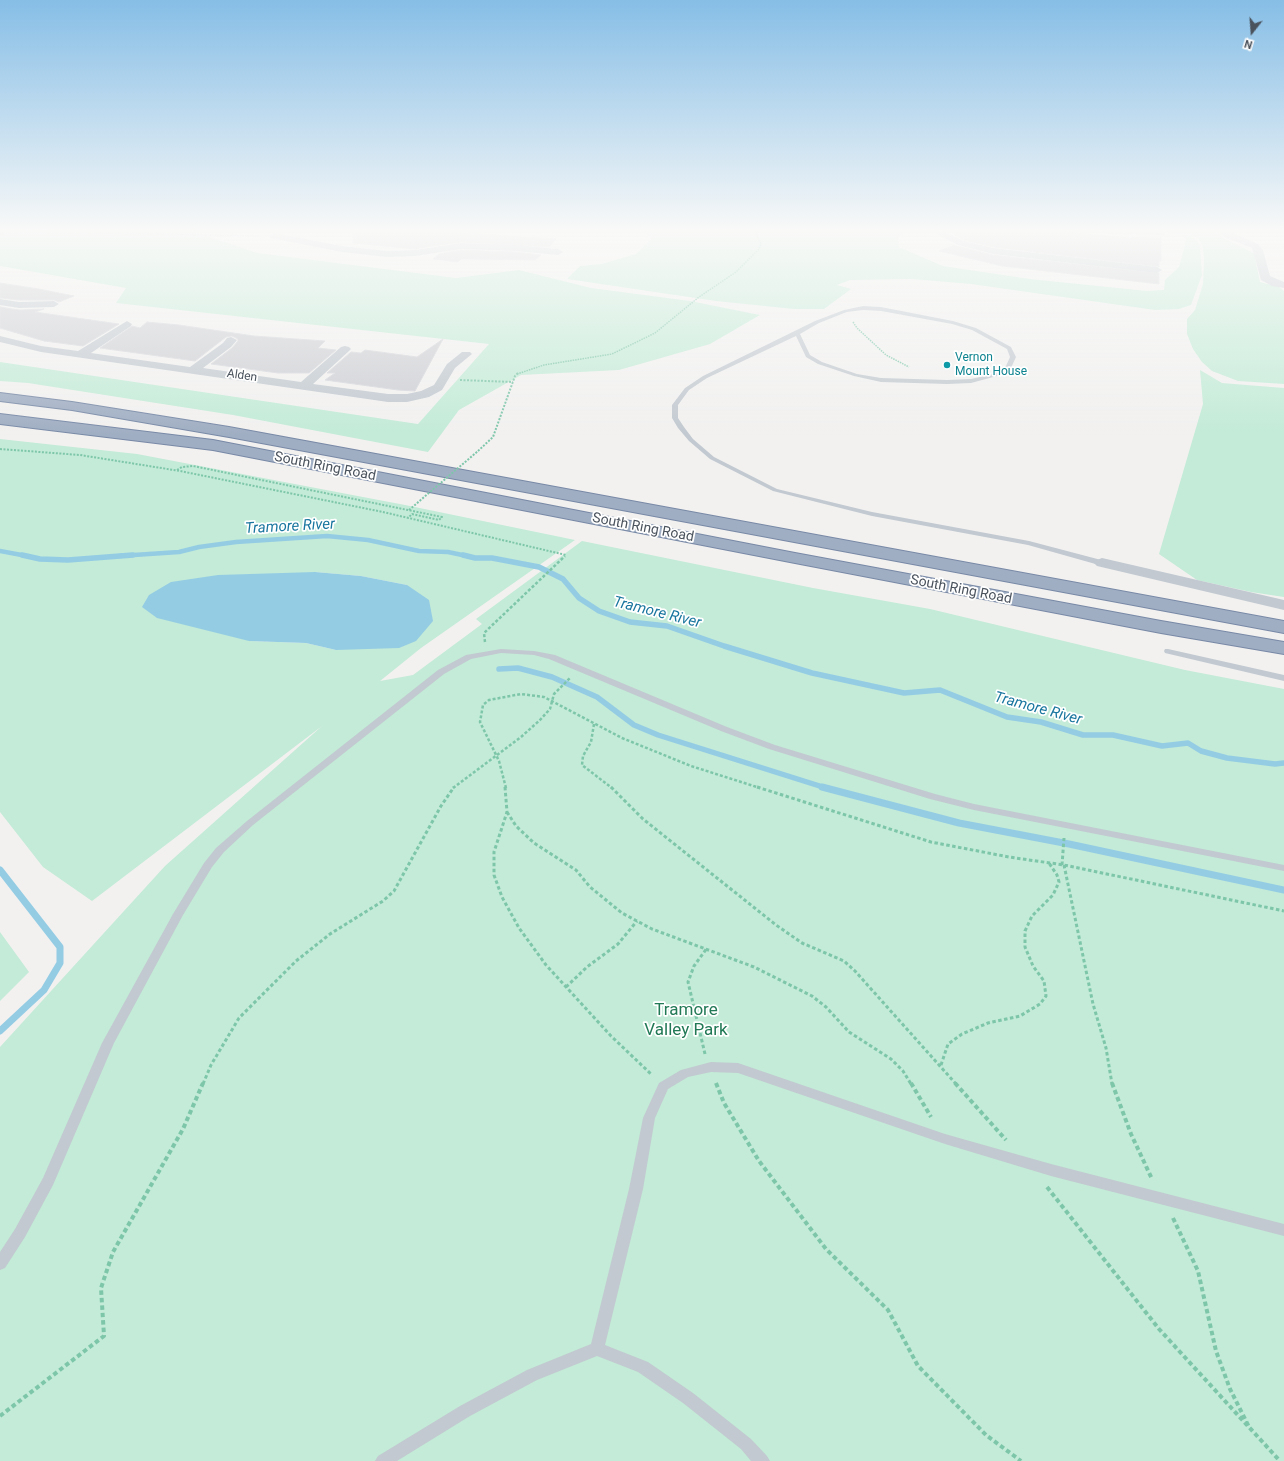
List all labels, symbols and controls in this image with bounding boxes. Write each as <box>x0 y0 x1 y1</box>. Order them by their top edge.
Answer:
north arrow <box>1232 12 1272 52</box>
text: N <box>1243 37 1254 51</box>
place label: Vernon Mount House <box>955 351 1027 379</box>
marker: Vernon Mount House <box>942 360 952 370</box>
street label: Alden <box>226 367 258 385</box>
street label: South Ring Road <box>273 449 377 485</box>
street label: South Ring Road <box>591 510 695 546</box>
water label: Tramore River <box>245 516 335 538</box>
street label: South Ring Road <box>909 572 1013 608</box>
water label: Tramore River <box>611 593 703 633</box>
water label: Tramore River <box>992 689 1084 729</box>
park label: Tramore Valley Park <box>644 1001 728 1041</box>

